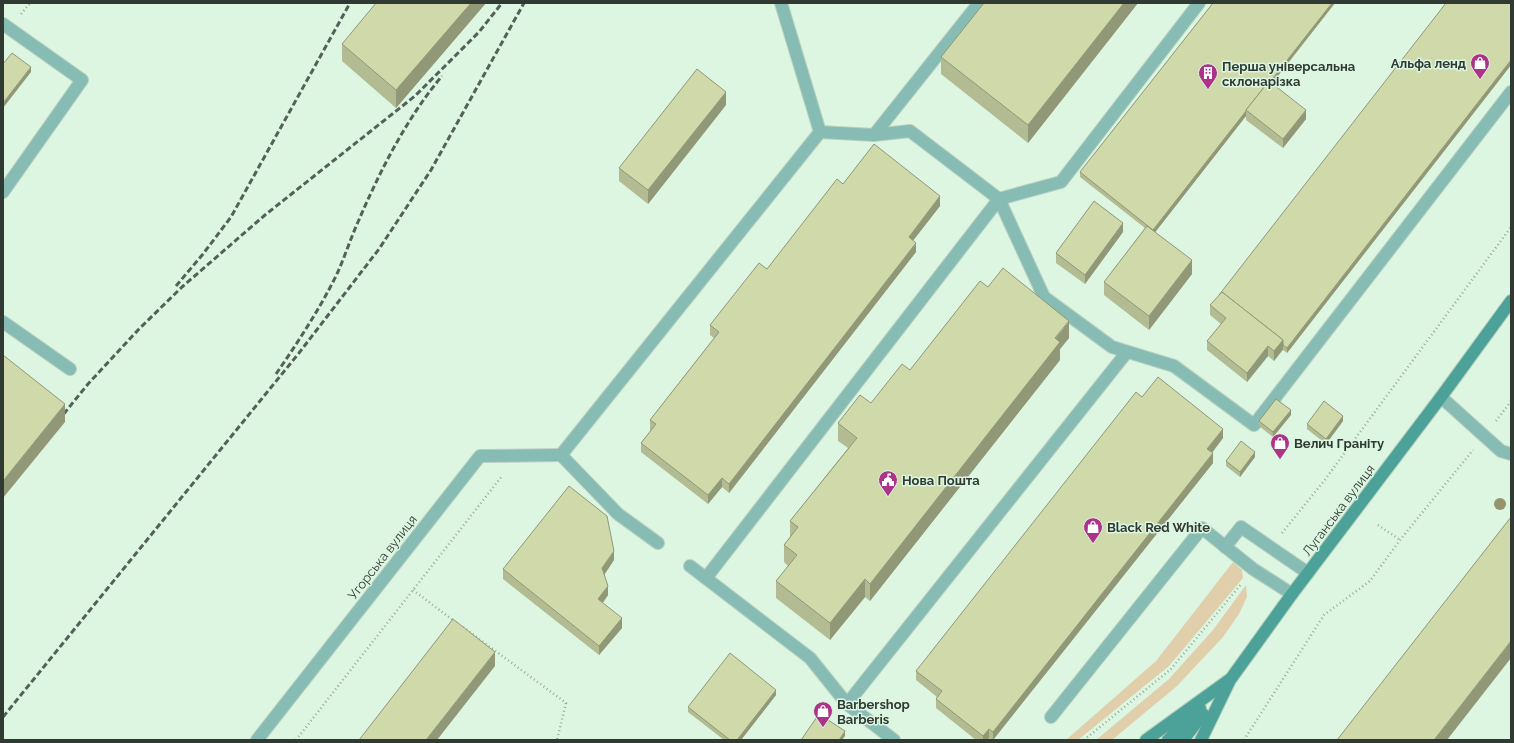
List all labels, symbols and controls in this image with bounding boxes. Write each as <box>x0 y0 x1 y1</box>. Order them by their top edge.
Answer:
shop icon: Альфа ленд <box>1469 52 1491 80</box>
place label: Альфа ленд <box>1391 56 1466 71</box>
place label: Перша універсальна склонарізка <box>1222 59 1356 89</box>
building icon: Перша універсальна склонарізка <box>1197 62 1219 90</box>
shop icon: Велич Граніту <box>1269 432 1291 460</box>
place label: Велич Граніту <box>1294 436 1384 451</box>
street label: Луганська вулиця <box>1299 462 1378 559</box>
public building icon: Нова Пошта <box>877 469 899 497</box>
place label: Нова Пошта <box>902 473 980 488</box>
street label: Угорська вулиця <box>345 512 420 603</box>
shop icon: Black Red White <box>1082 516 1104 544</box>
place label: Black Red White <box>1107 520 1210 535</box>
place label: Barbershop Barberis <box>837 697 910 727</box>
shop icon: Barbershop Barberis <box>812 700 834 728</box>

